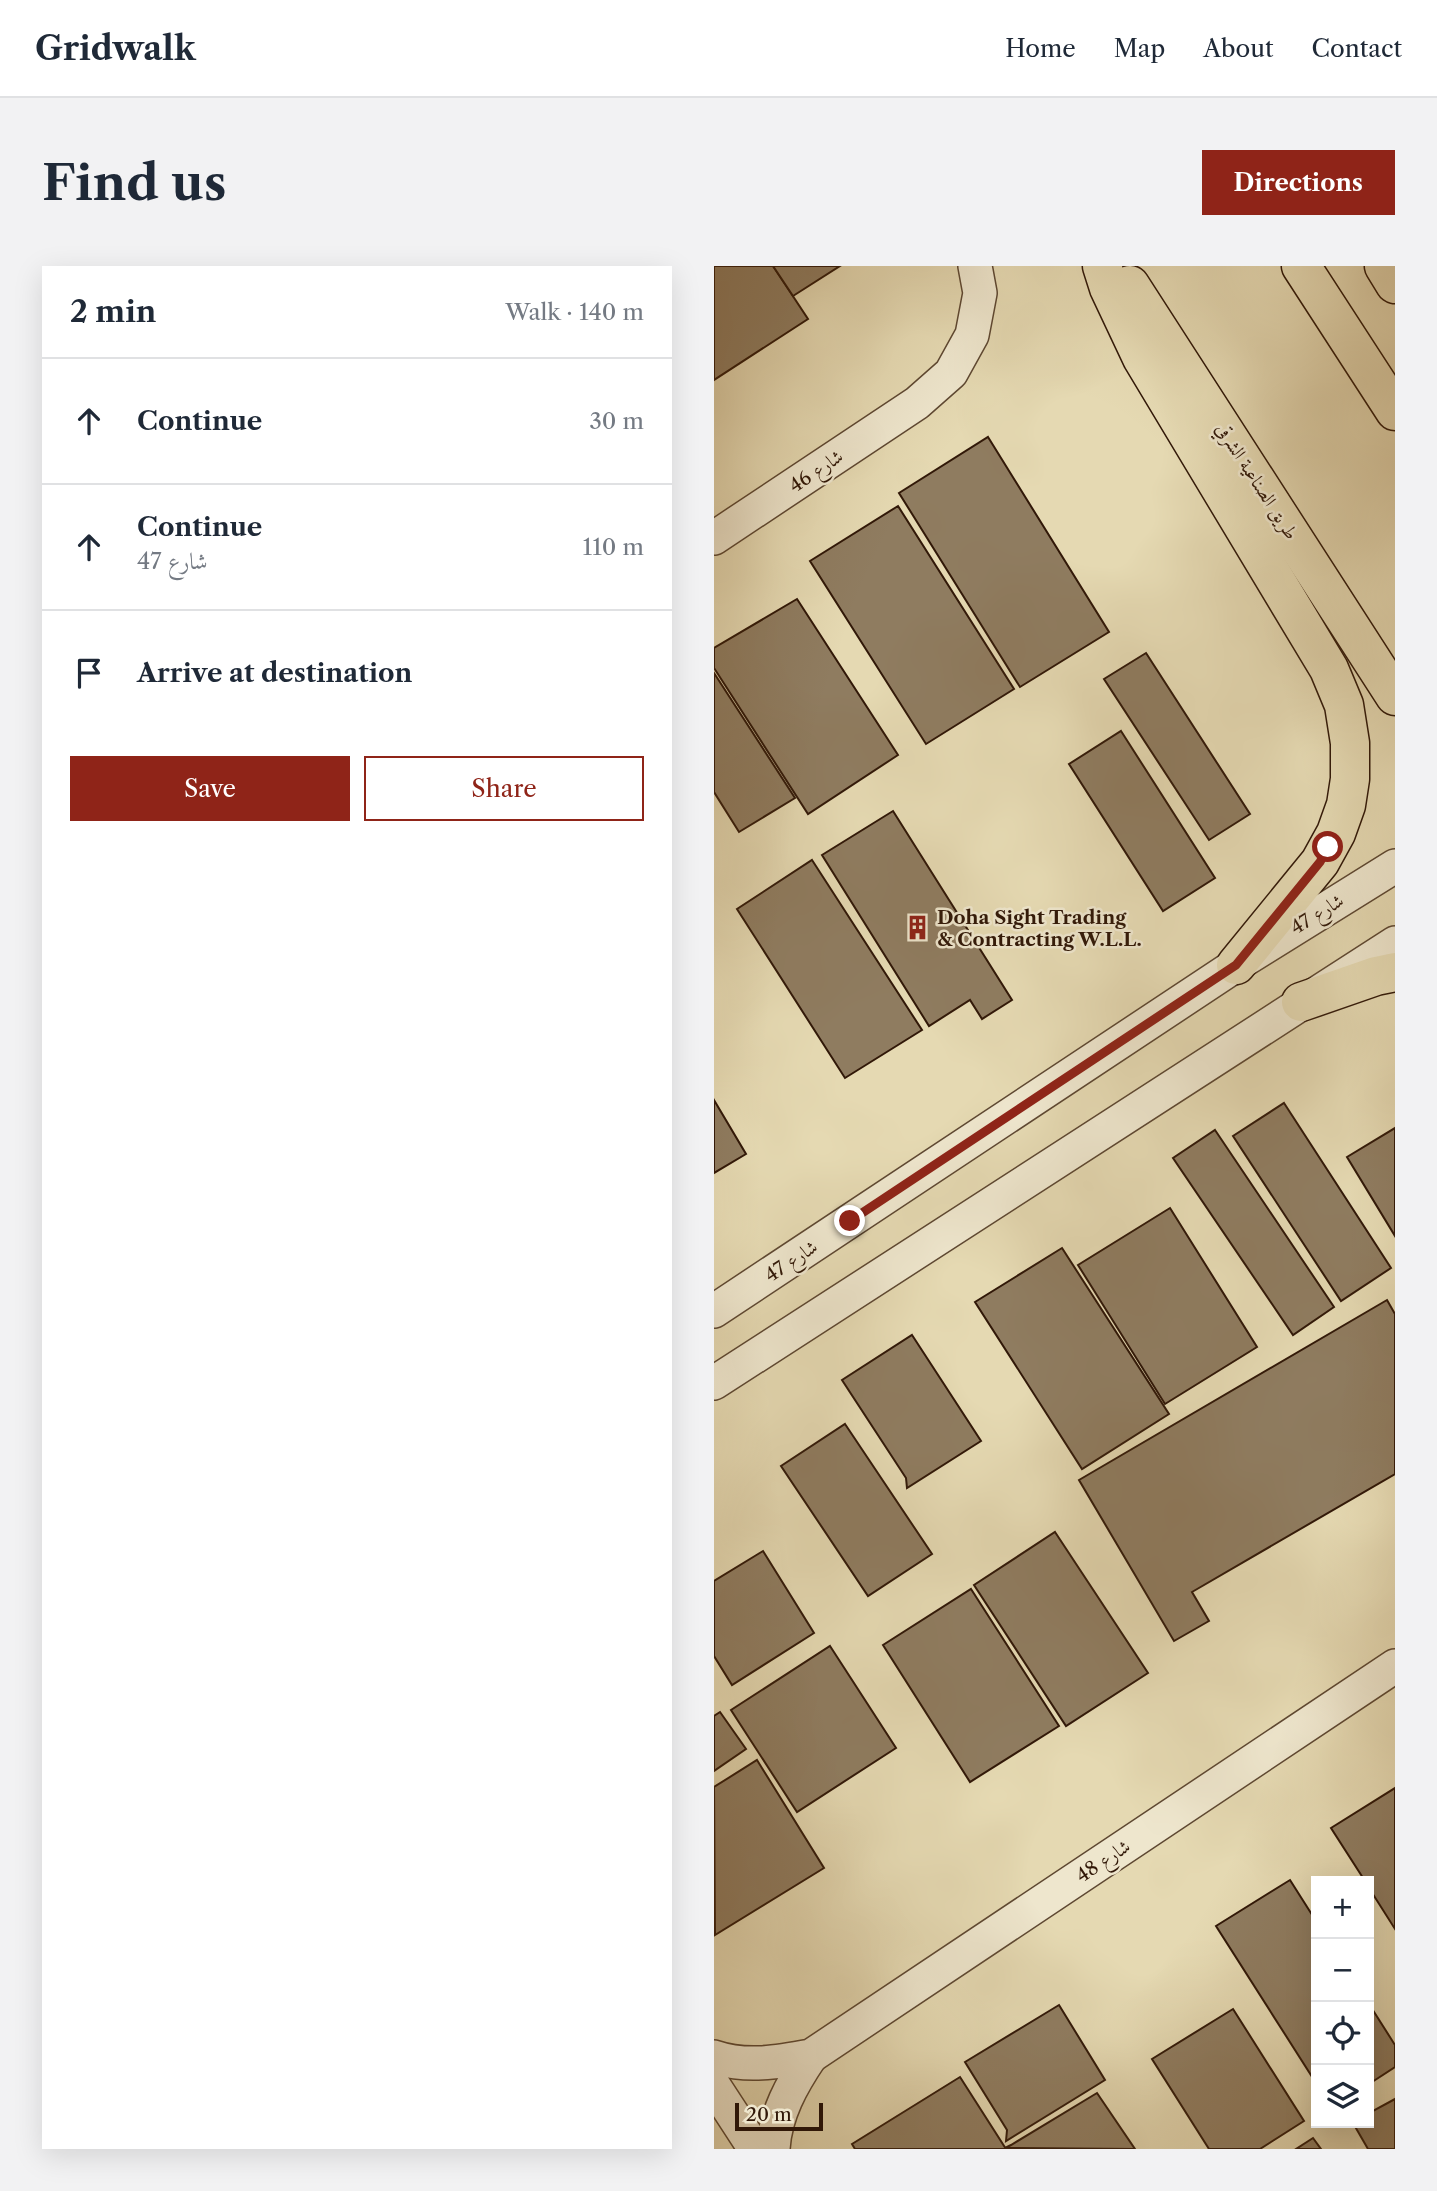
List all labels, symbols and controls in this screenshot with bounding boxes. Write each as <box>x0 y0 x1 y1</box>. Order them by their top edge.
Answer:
text: Gridwalk <box>35 28 196 69</box>
text: Home <box>1005 34 1076 63</box>
text: Map <box>1114 34 1165 63</box>
text: About <box>1203 34 1274 63</box>
text: Contact <box>1312 34 1402 63</box>
button: Directions <box>1202 150 1395 215</box>
text: Find us <box>42 152 226 213</box>
text: 2 min <box>70 293 156 330</box>
text: Walk · 140 m <box>505 298 644 326</box>
icon: ahead <box>70 402 108 440</box>
text: Continue <box>137 405 262 437</box>
text: 30 m <box>589 407 644 435</box>
street label: طريق الصناعية الشرقي <box>1207 418 1303 546</box>
street label: شارع 46 <box>785 445 850 501</box>
text: Continue <box>137 511 262 543</box>
icon: ahead <box>70 528 108 566</box>
text: 110 m <box>583 533 644 561</box>
text: شارع 47 <box>137 547 208 575</box>
icon: arrive <box>70 654 108 692</box>
text: Arrive at destination <box>137 657 412 689</box>
button: Save <box>70 756 350 821</box>
button: Share <box>364 756 644 821</box>
route start <box>1312 831 1343 862</box>
street label: شارع 47 <box>1286 889 1350 943</box>
place label: Doha Sight Trading & Contracting W.L.L. <box>937 906 1142 951</box>
building icon: Doha Sight Trading & Contracting W.L.L. <box>903 914 931 942</box>
route end <box>834 1205 865 1236</box>
street label: شارع 47 <box>760 1235 824 1290</box>
street label: شارع 48 <box>1072 1835 1137 1891</box>
map controls <box>1311 1876 1374 2128</box>
button: + <box>1311 1876 1374 1939</box>
button: − <box>1311 1939 1374 2002</box>
button: locate <box>1311 2002 1374 2065</box>
button: layers <box>1311 2065 1374 2128</box>
scale bar <box>735 2100 822 2132</box>
text: 20 m <box>746 2103 792 2126</box>

